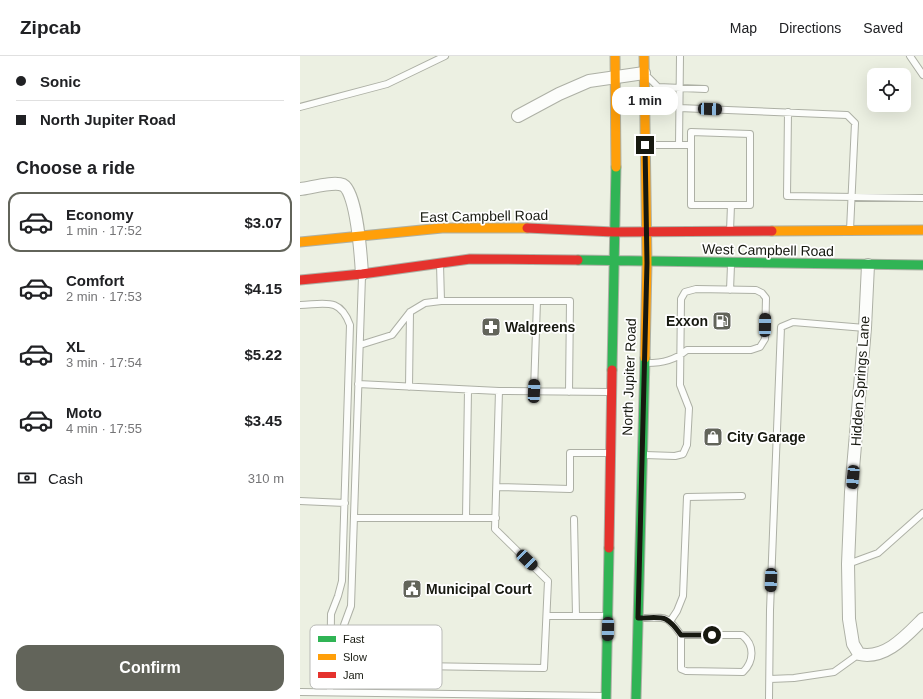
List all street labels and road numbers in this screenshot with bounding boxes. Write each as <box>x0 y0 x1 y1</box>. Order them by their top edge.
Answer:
street label: East Campbell Road <box>420 207 548 225</box>
street label: West Campbell Road <box>702 241 834 259</box>
street label: Hidden Springs Lane <box>847 315 873 447</box>
street label: North Jupiter Road <box>619 318 639 436</box>

